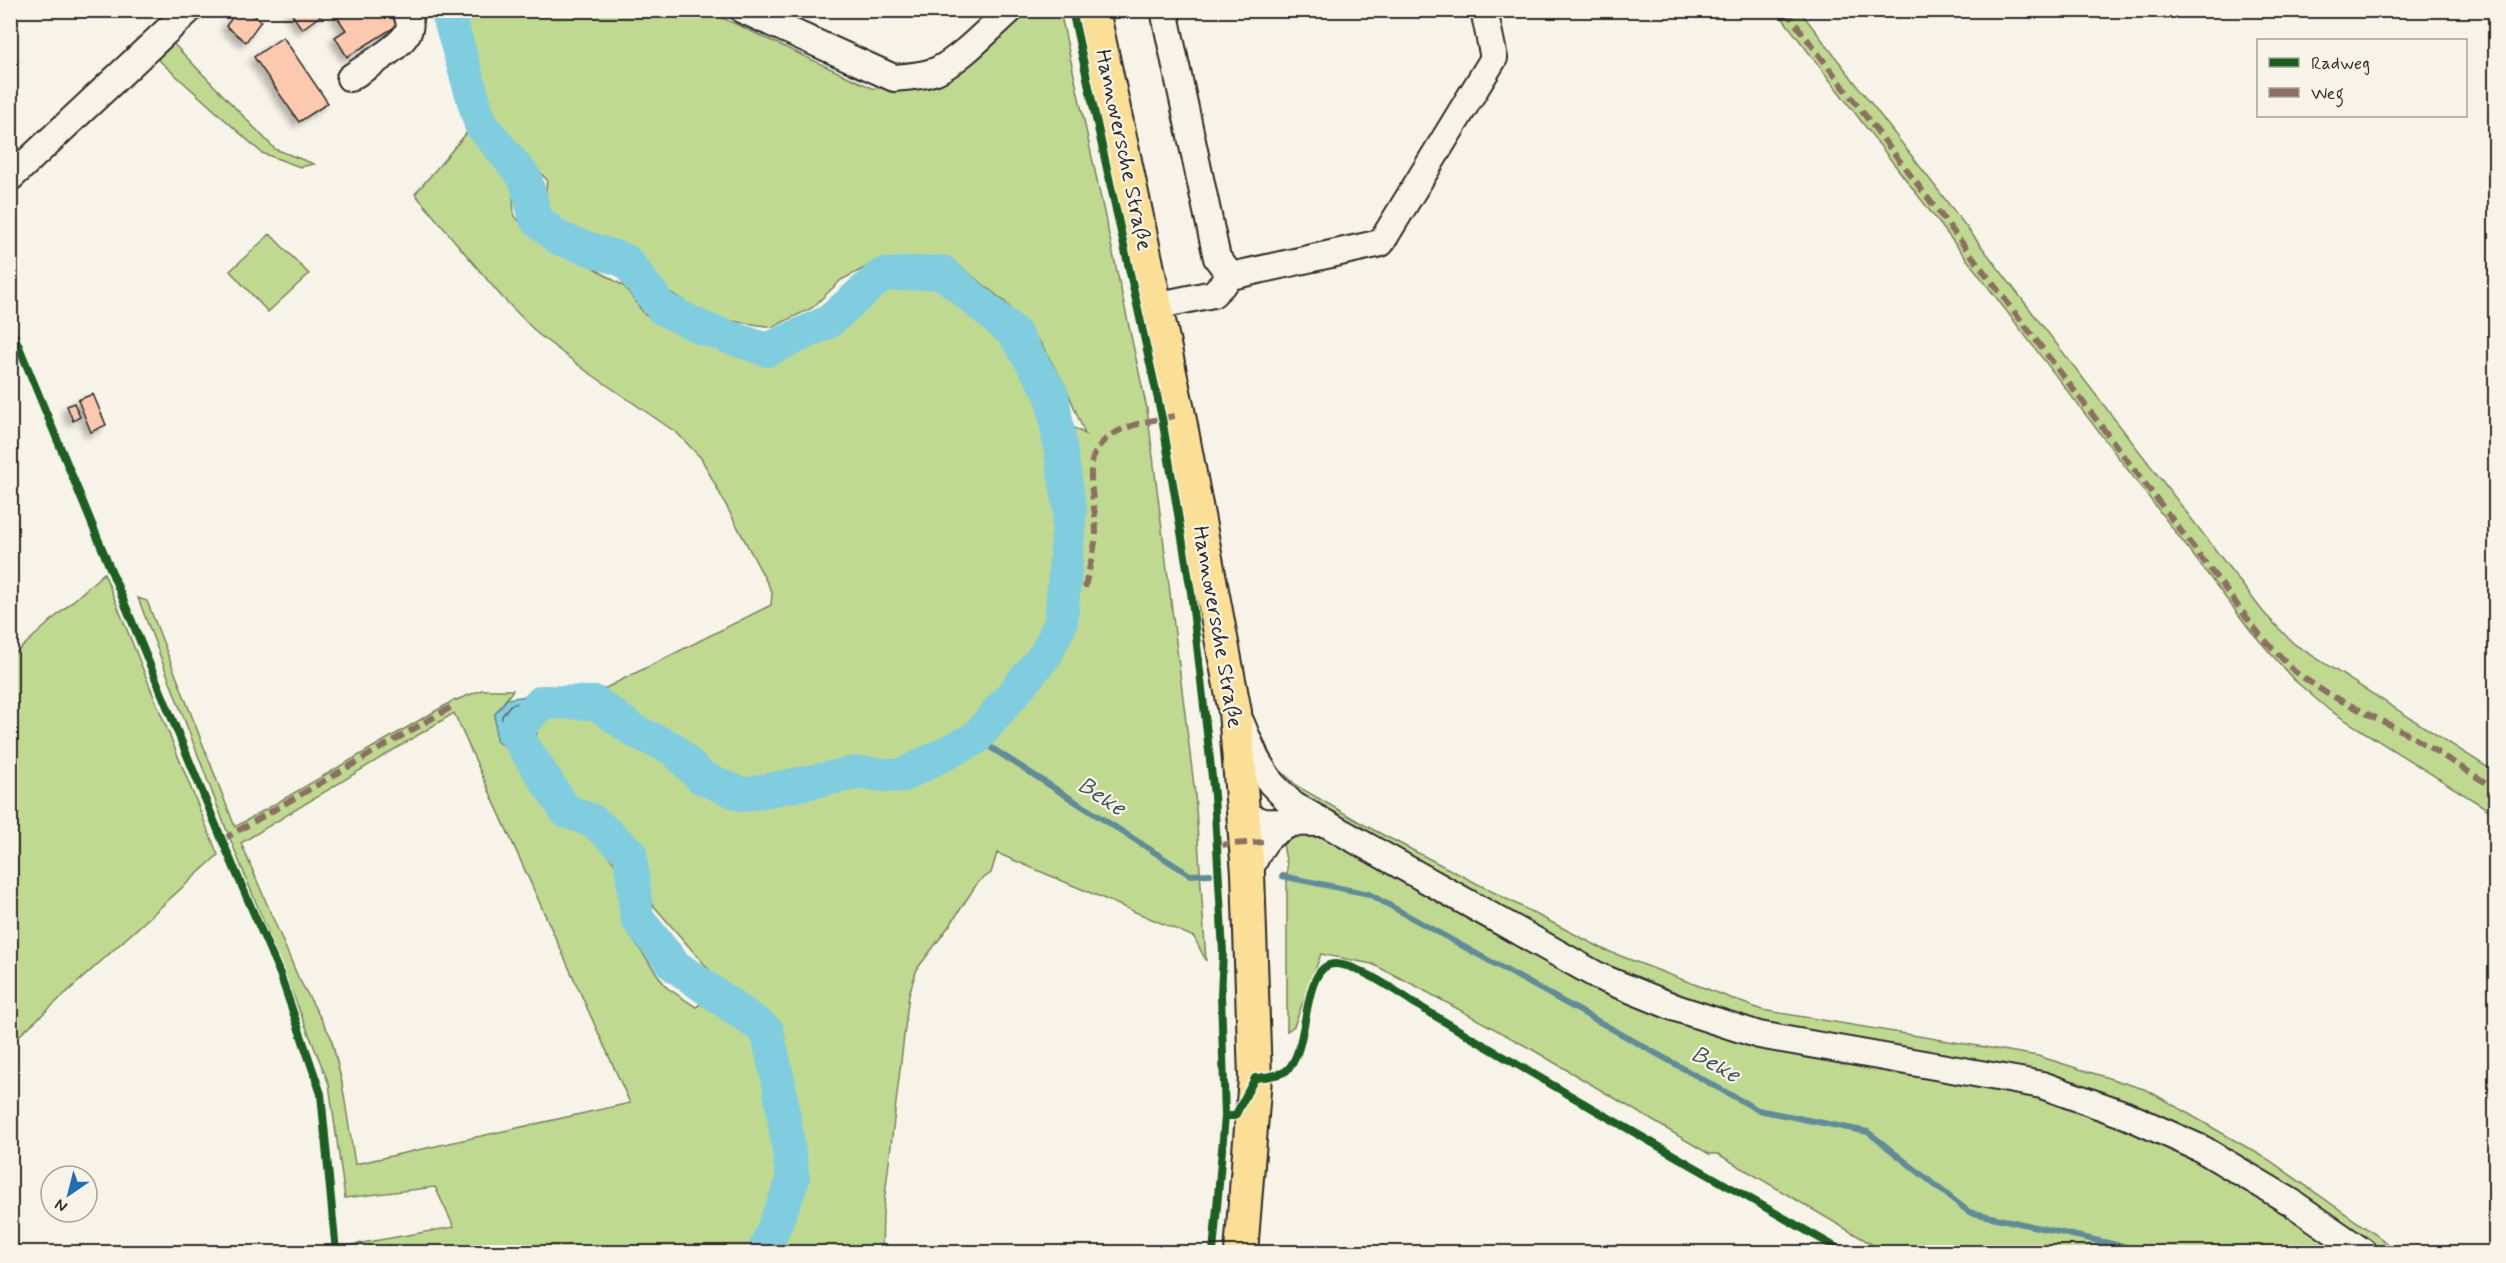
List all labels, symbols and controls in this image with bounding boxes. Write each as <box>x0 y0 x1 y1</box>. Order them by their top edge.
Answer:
legend <box>2257 39 2467 117</box>
street label: Hannoversche Straße <box>1088 47 1158 253</box>
text: Radweg <box>2311 52 2370 76</box>
text: Weg <box>2311 82 2344 108</box>
street label: Hannoversche Straße <box>1185 524 1249 731</box>
water label: Beke <box>1071 770 1132 825</box>
water label: Beke <box>1685 1039 1746 1092</box>
north arrow <box>39 1164 99 1224</box>
text: N <box>51 1193 72 1217</box>

